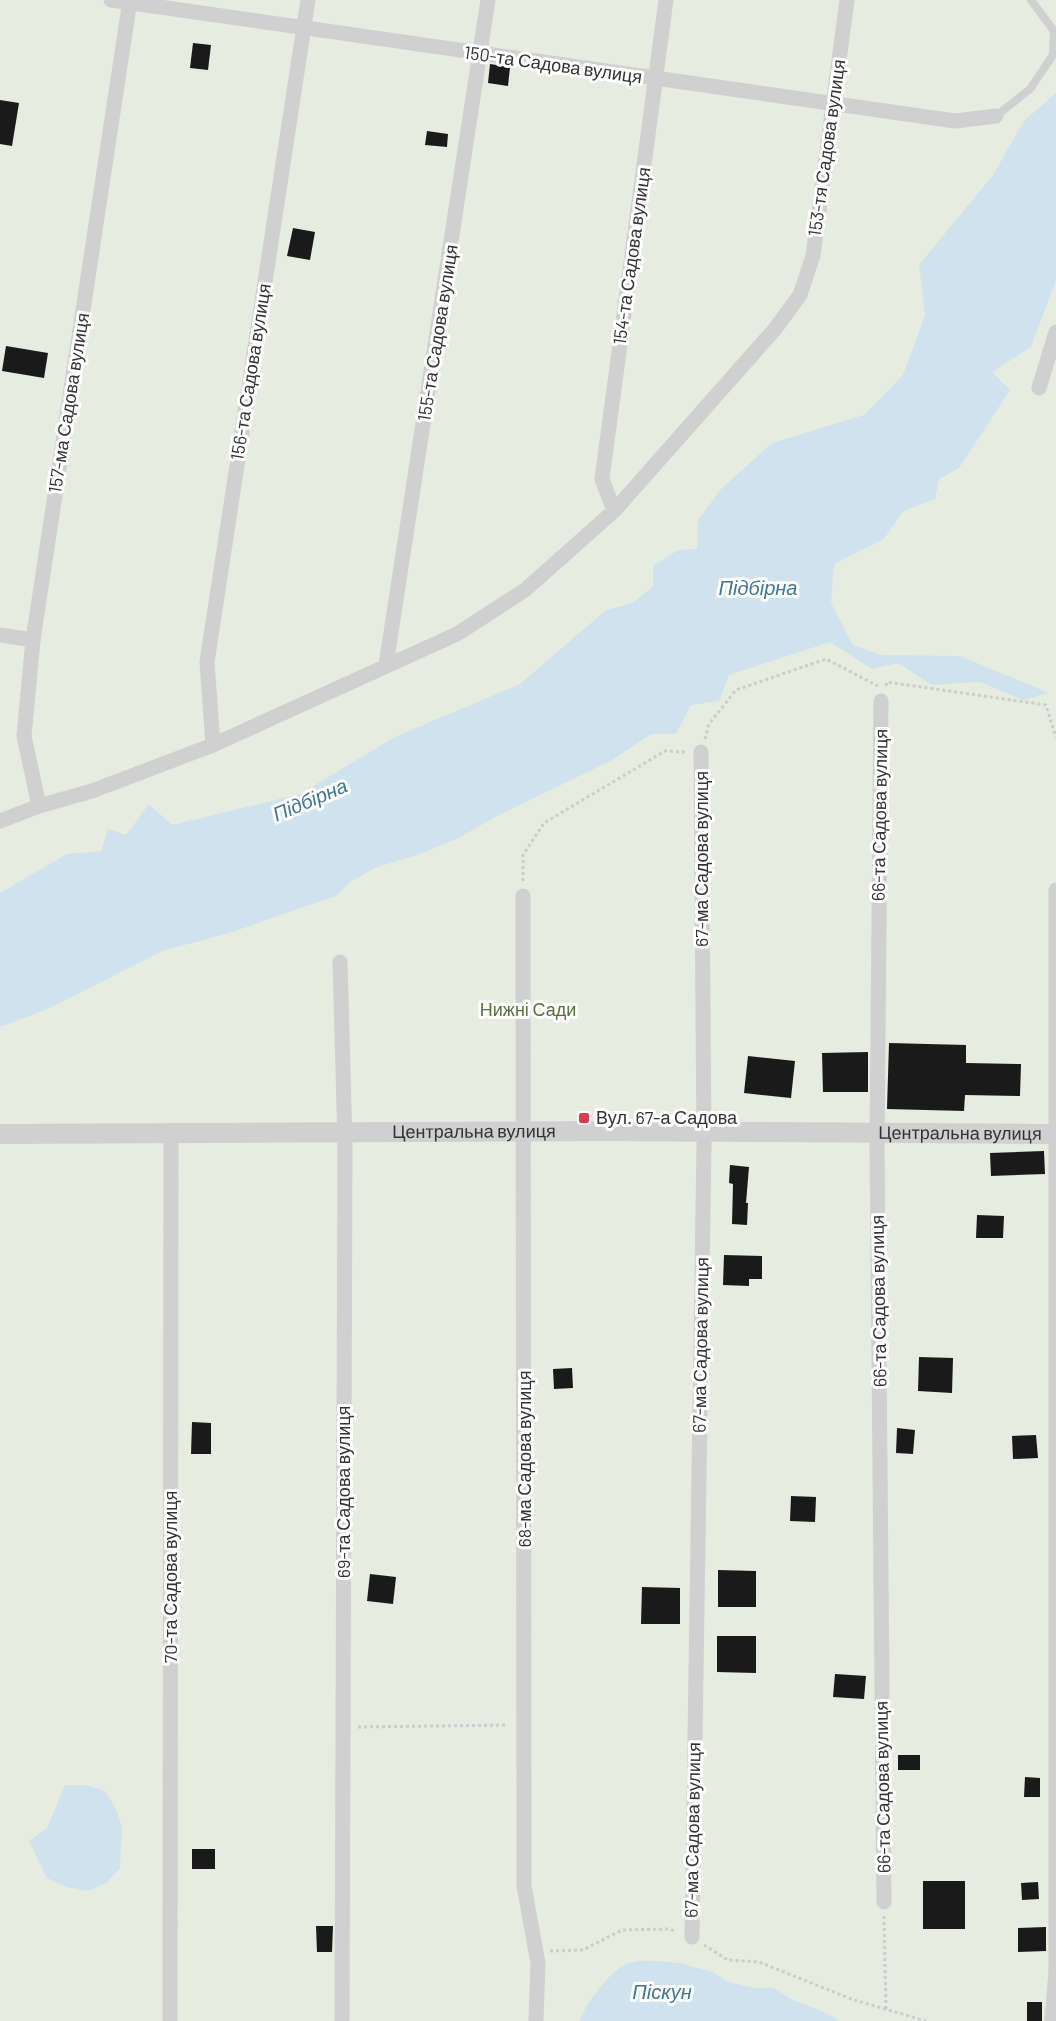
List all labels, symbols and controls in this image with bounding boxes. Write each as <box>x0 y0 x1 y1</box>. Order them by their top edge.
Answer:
street label: 150-та Садова вулиця <box>463 41 644 87</box>
street label: 153-тя Садова вулиця <box>803 58 849 238</box>
street label: 154-та Садова вулиця <box>608 166 654 346</box>
street label: 155-та Садова вулиця <box>412 243 462 423</box>
street label: 156-та Садова вулиця <box>225 282 275 462</box>
street label: 157-ма Садова вулиця <box>43 311 93 495</box>
water label: Підбірна <box>719 575 797 599</box>
street label: 66-та Садова вулиця <box>866 729 892 901</box>
street label: 67-ма Садова вулиця <box>690 771 712 947</box>
water label: Підбірна <box>269 773 351 826</box>
park label: Нижні Сади <box>480 998 576 1020</box>
place label: Вул. 67-а Садова <box>596 1106 738 1128</box>
marker: Вул. 67-а Садова <box>577 1111 591 1125</box>
street label: Центральна вулиця <box>392 1119 556 1142</box>
street label: Центральна вулиця <box>878 1121 1042 1144</box>
street label: 66-та Садова вулиця <box>865 1215 891 1387</box>
street label: 67-ма Садова вулиця <box>687 1257 713 1433</box>
street label: 68-ма Садова вулиця <box>513 1371 535 1547</box>
street label: 69-та Садова вулиця <box>332 1406 354 1578</box>
street label: 70-та Садова вулиця <box>159 1491 181 1663</box>
street label: 66-та Садова вулиця <box>869 1701 895 1873</box>
street label: 67-ма Садова вулиця <box>679 1742 705 1918</box>
water label: Піскун <box>632 1979 692 2003</box>

